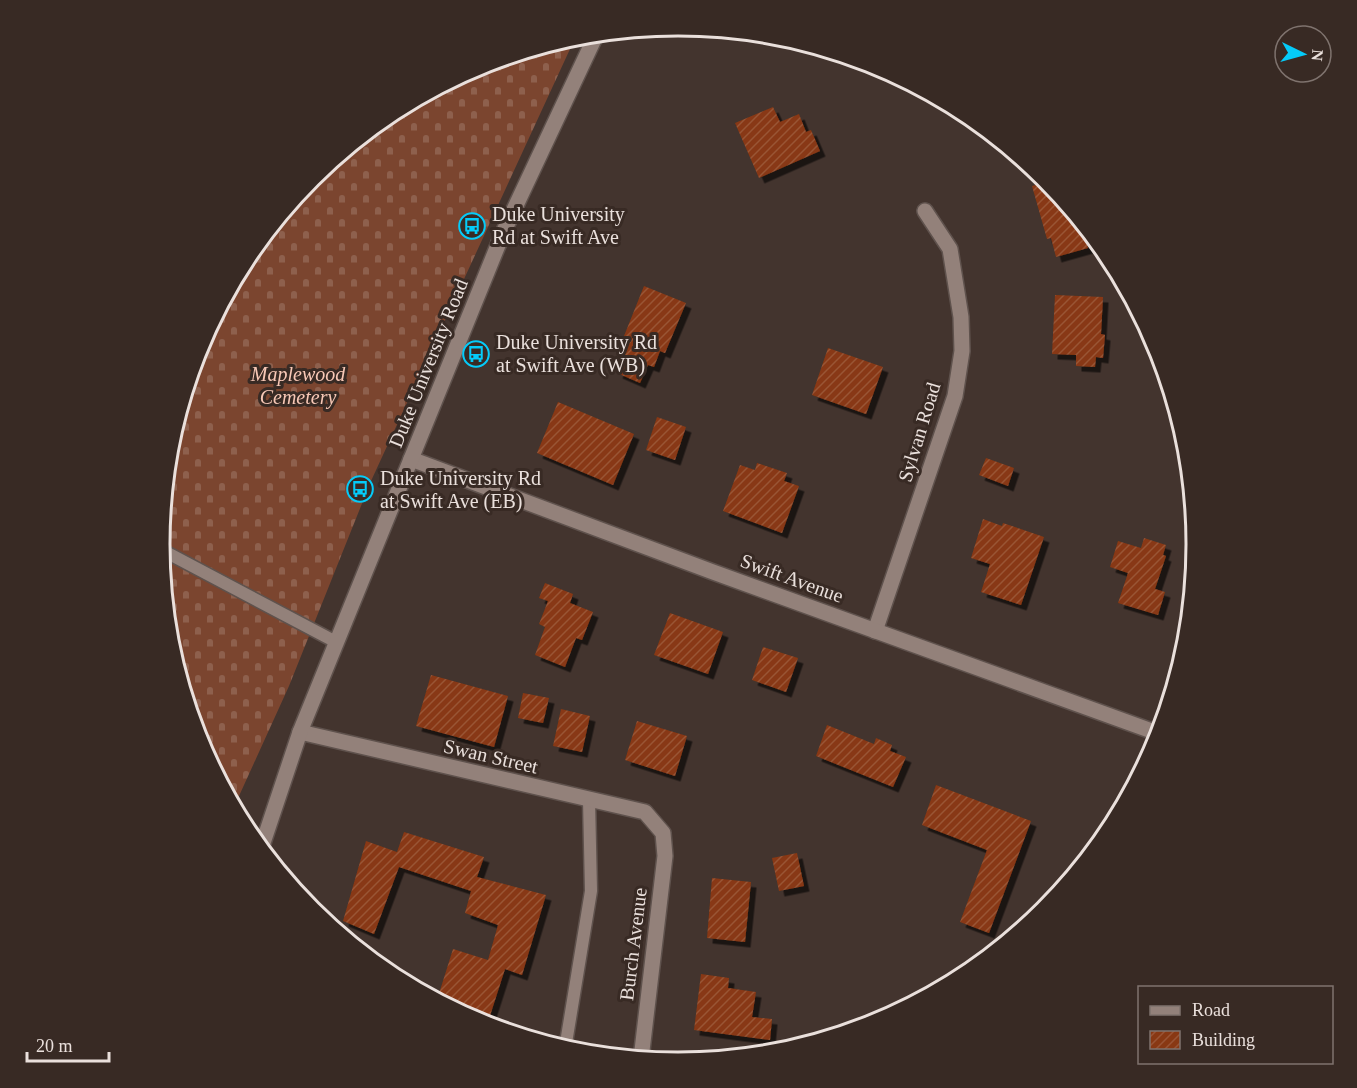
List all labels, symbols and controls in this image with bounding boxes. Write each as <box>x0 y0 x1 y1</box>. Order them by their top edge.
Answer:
north arrow <box>1273 24 1333 84</box>
text: N <box>1308 49 1326 62</box>
place label: Duke University Rd at Swift Ave <box>492 203 625 248</box>
bus stop icon: Duke University Rd at Swift Ave <box>457 211 487 241</box>
street label: Duke University Road <box>384 275 473 451</box>
place label: Duke University Rd at Swift Ave (WB) <box>496 331 657 377</box>
bus stop icon: Duke University Rd at Swift Ave (WB) <box>461 339 491 369</box>
park label: Maplewood Cemetery <box>250 363 346 409</box>
street label: Sylvan Road <box>893 380 946 485</box>
place label: Duke University Rd at Swift Ave (EB) <box>380 467 541 513</box>
bus stop icon: Duke University Rd at Swift Ave (EB) <box>345 474 375 504</box>
street label: Swift Avenue <box>738 549 847 607</box>
street label: Swan Street <box>442 734 541 778</box>
street label: Burch Avenue <box>615 886 651 1002</box>
legend <box>1138 986 1333 1064</box>
text: Road <box>1192 1000 1230 1020</box>
scale bar <box>27 1025 110 1063</box>
text: Building <box>1192 1030 1255 1050</box>
text: 20 m <box>36 1036 73 1056</box>

